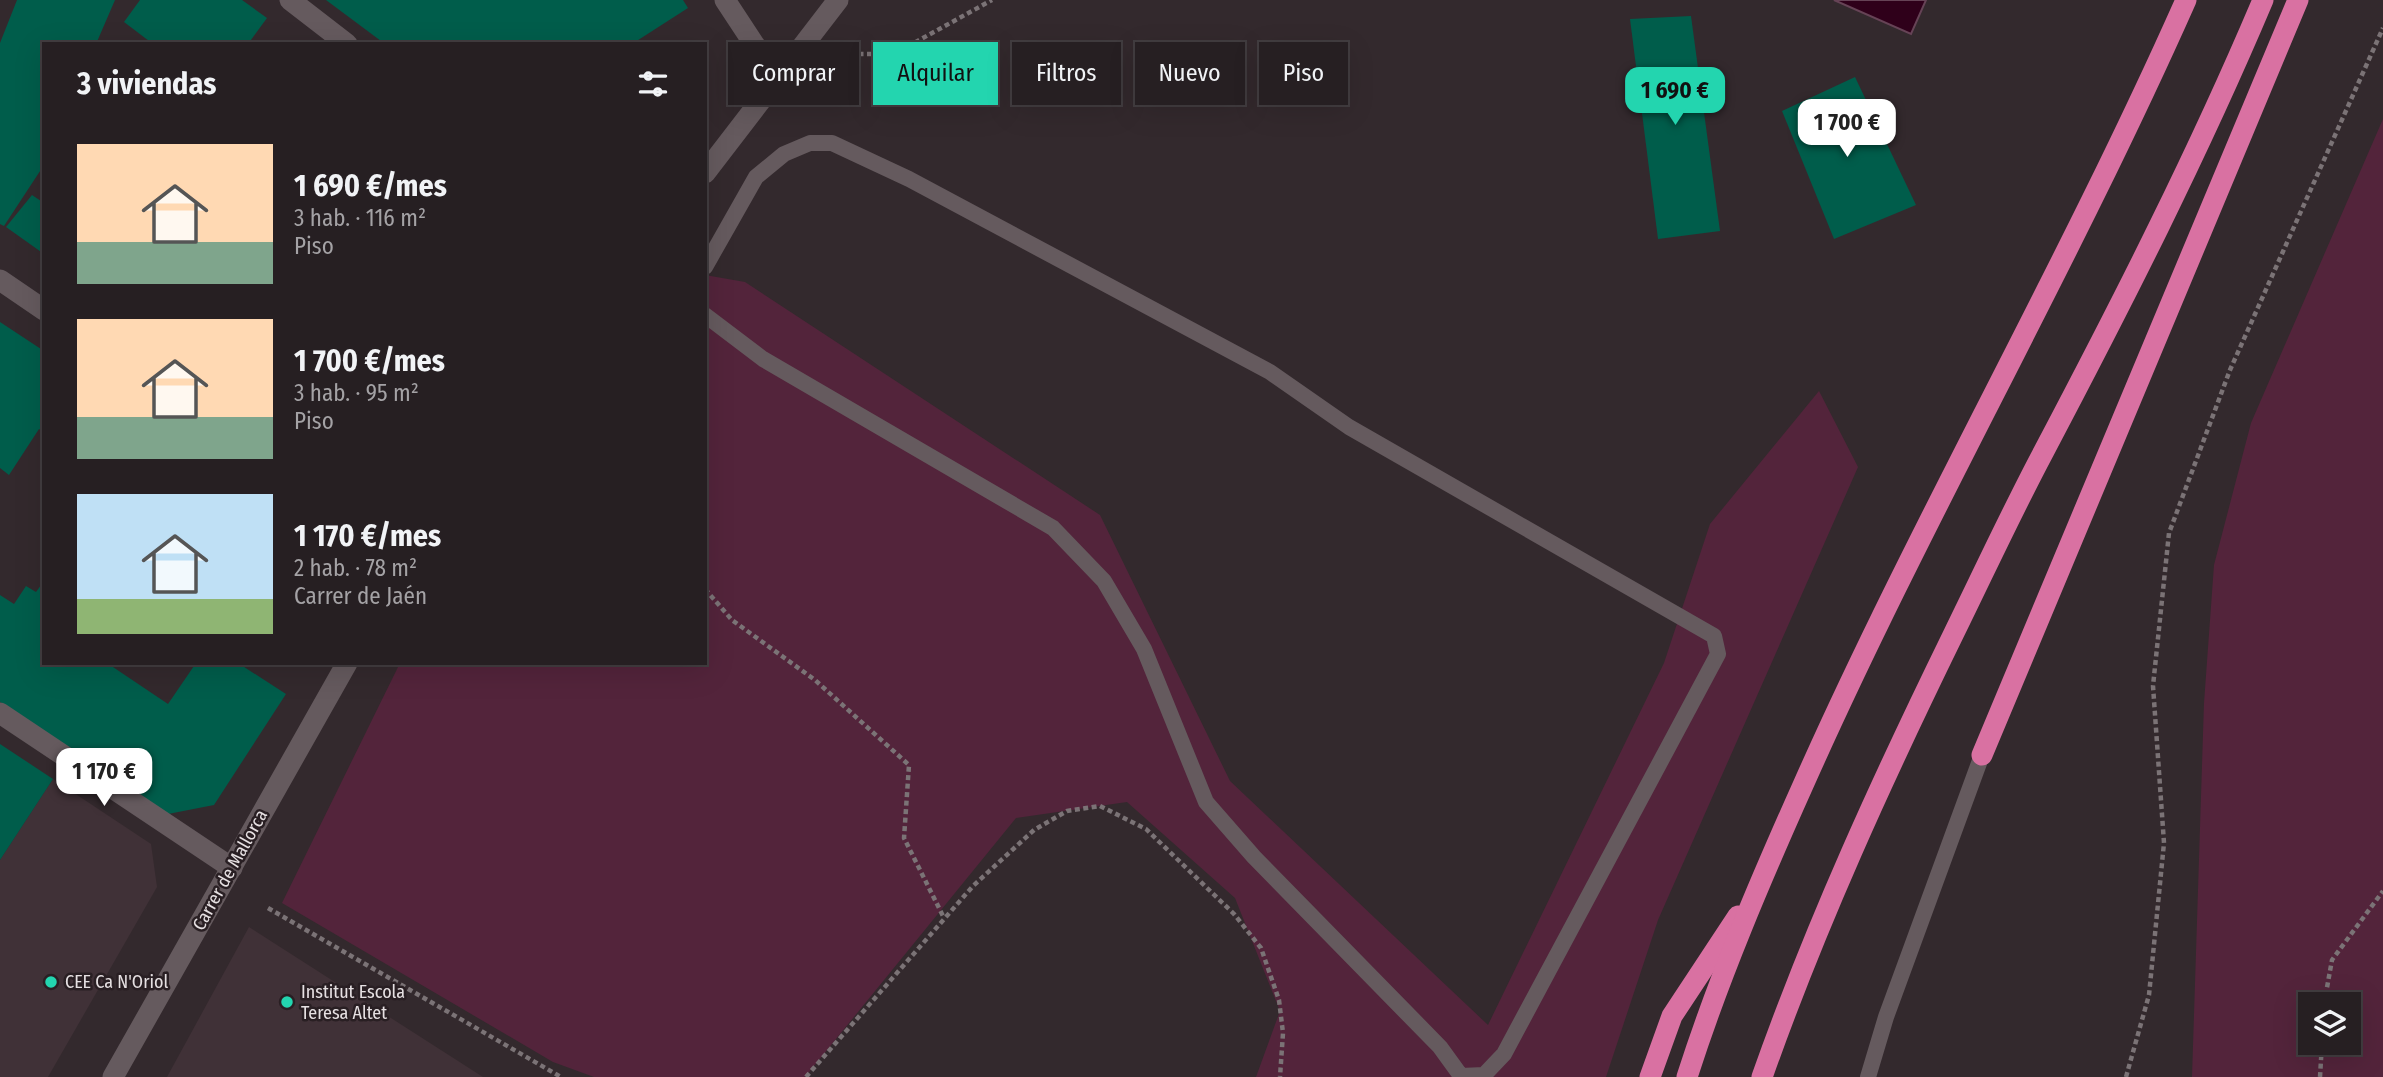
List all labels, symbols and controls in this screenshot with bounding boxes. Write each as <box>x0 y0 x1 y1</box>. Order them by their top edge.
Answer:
chip: Comprar <box>728 42 859 105</box>
chip: Alquilar <box>873 42 998 105</box>
chip: Filtros <box>1012 42 1121 105</box>
chip: Nuevo <box>1135 42 1245 105</box>
chip: Piso <box>1259 42 1348 105</box>
icon: filters <box>634 65 672 103</box>
text: 3 viviendas <box>77 66 216 102</box>
pin: 1 690 € <box>1610 68 1740 127</box>
text: 1 690 € <box>1641 76 1709 104</box>
pin: 1 700 € <box>1782 100 1912 159</box>
text: 1 700 € <box>1814 108 1880 136</box>
text: 1 690 €/mes <box>294 168 447 204</box>
icon: home <box>133 172 217 256</box>
text: 3 hab. · 116 m² <box>294 204 426 232</box>
text: Piso <box>294 232 334 260</box>
text: 1 700 €/mes <box>294 343 445 379</box>
icon: home <box>133 347 217 431</box>
text: 3 hab. · 95 m² <box>294 379 419 407</box>
text: Piso <box>294 407 334 435</box>
text: 1 170 €/mes <box>294 518 441 554</box>
icon: home <box>133 522 217 606</box>
text: 2 hab. · 78 m² <box>294 554 417 582</box>
text: Carrer de Jaén <box>294 582 427 610</box>
pin: 1 170 € <box>39 748 169 808</box>
text: 1 170 € <box>72 757 136 785</box>
street label: Carrer de Mallorca <box>188 806 272 934</box>
place label: CEE Ca N'Oriol <box>65 971 168 993</box>
marker: CEE Ca N'Oriol <box>43 974 59 990</box>
place label: Institut Escola Teresa Altet <box>301 981 405 1024</box>
map controls <box>2298 992 2361 1055</box>
button: layers <box>2298 992 2361 1055</box>
marker: Institut Escola Teresa Altet <box>279 994 295 1010</box>

